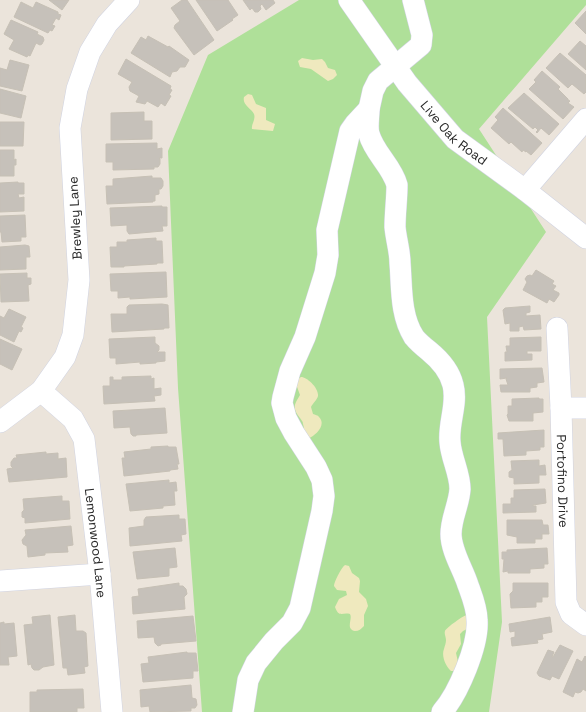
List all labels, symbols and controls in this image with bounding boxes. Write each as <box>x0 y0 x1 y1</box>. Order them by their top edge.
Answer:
street label: Live Oak Road <box>417 97 491 168</box>
street label: Brewley Lane <box>64 176 86 260</box>
street label: Portofino Drive <box>553 434 573 528</box>
street label: Lemonwood Lane <box>81 487 111 599</box>

